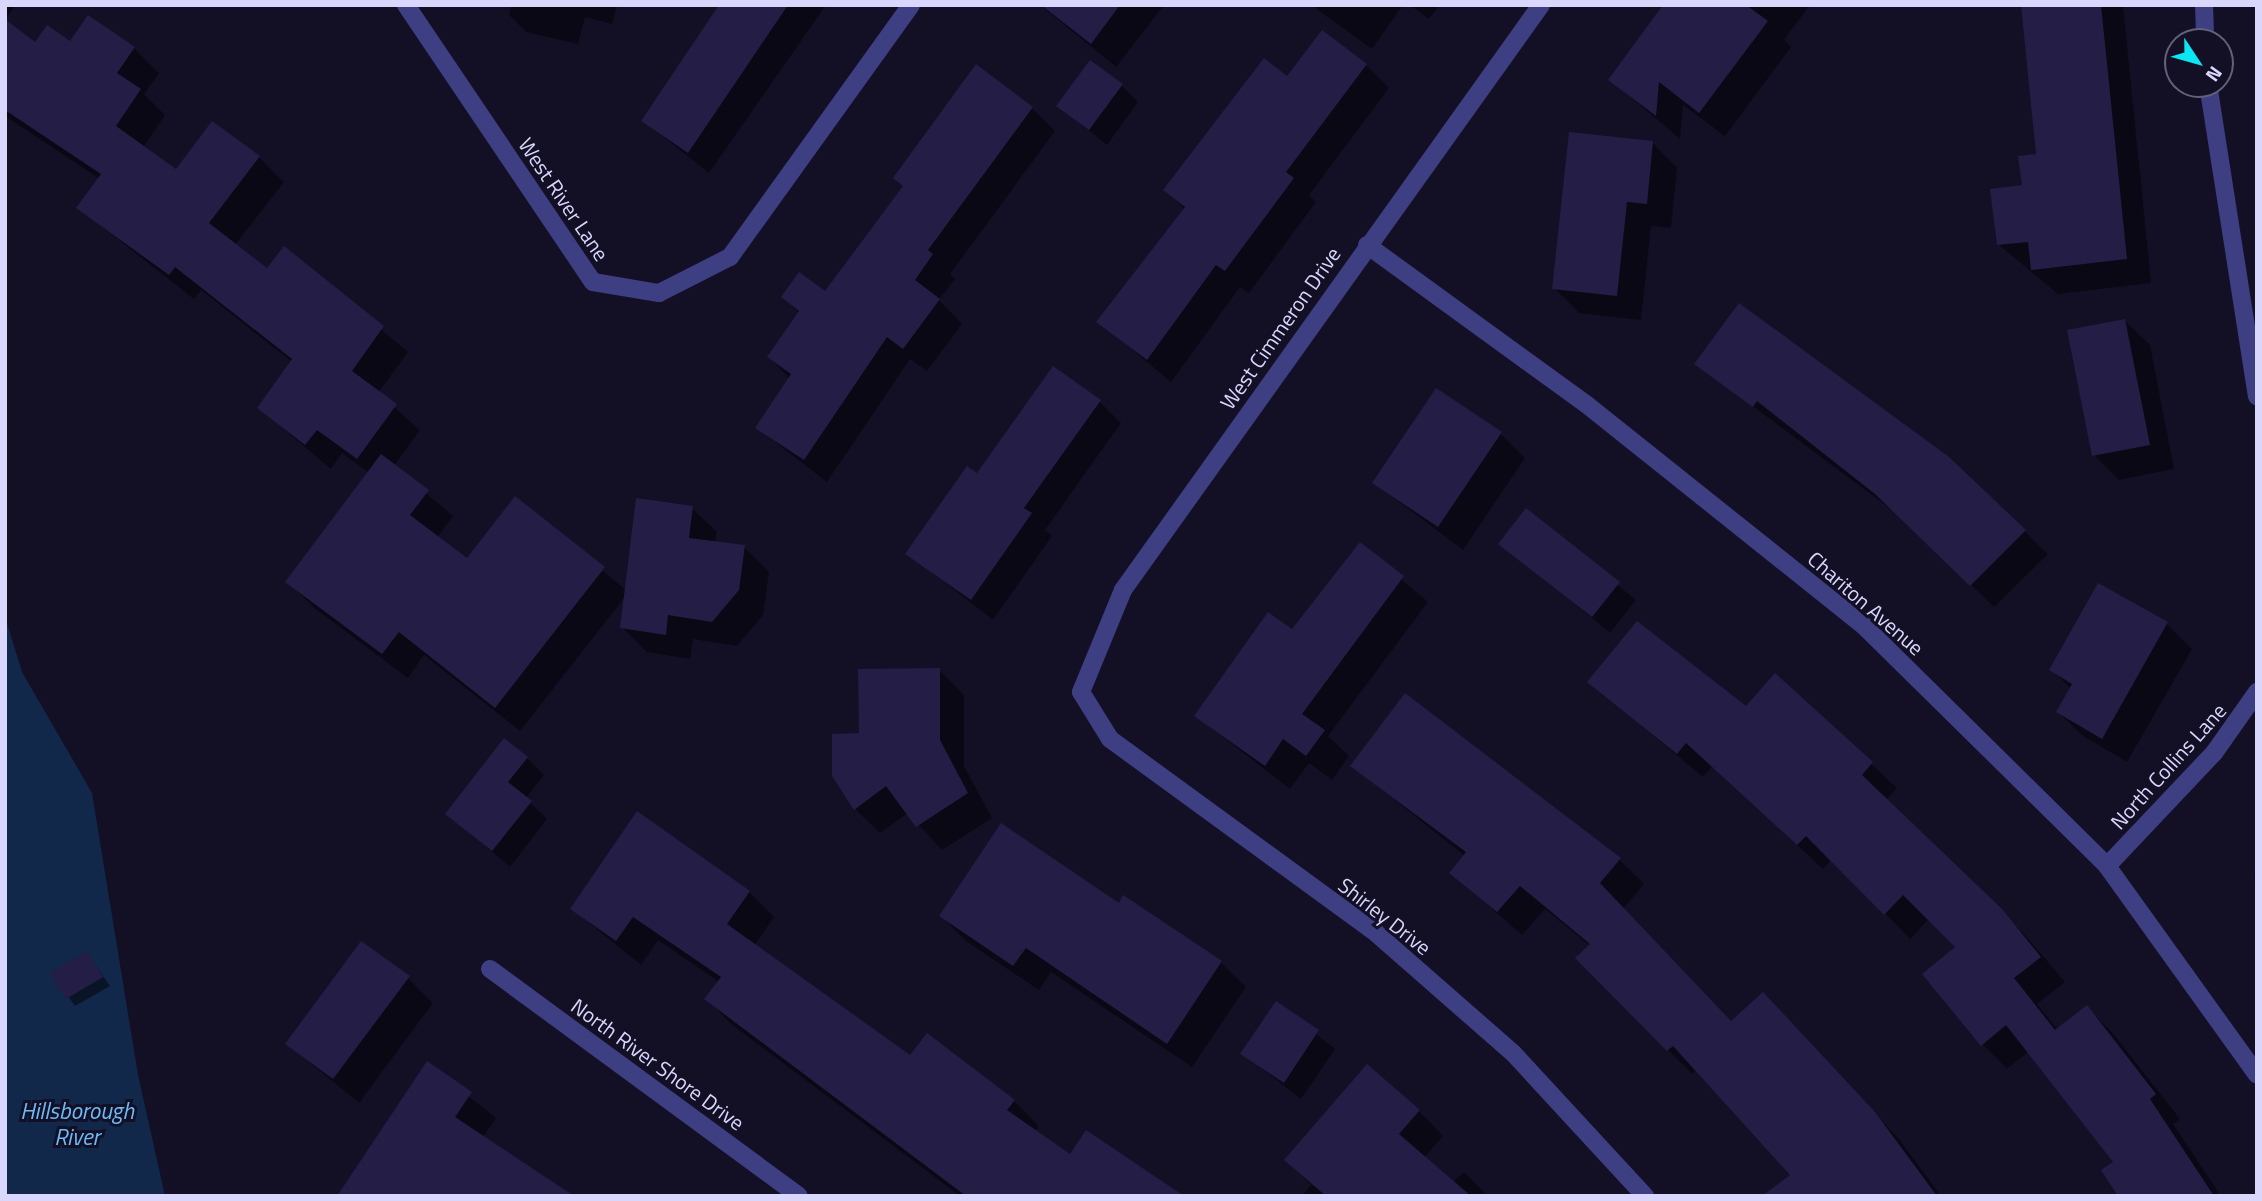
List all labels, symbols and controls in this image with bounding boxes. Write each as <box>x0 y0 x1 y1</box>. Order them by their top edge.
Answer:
north arrow <box>2164 28 2234 98</box>
text: N <box>2199 61 2230 88</box>
street label: West River Lane <box>514 133 614 265</box>
street label: West Cimmeron Drive <box>1215 242 1345 414</box>
street label: Chariton Avenue <box>1803 546 1929 660</box>
street label: North Collins Lane <box>2105 698 2231 834</box>
street label: Shirley Drive <box>1334 872 1436 960</box>
street label: North River Shore Drive <box>567 993 749 1135</box>
water label: Hillsborough River <box>20 1097 134 1151</box>

